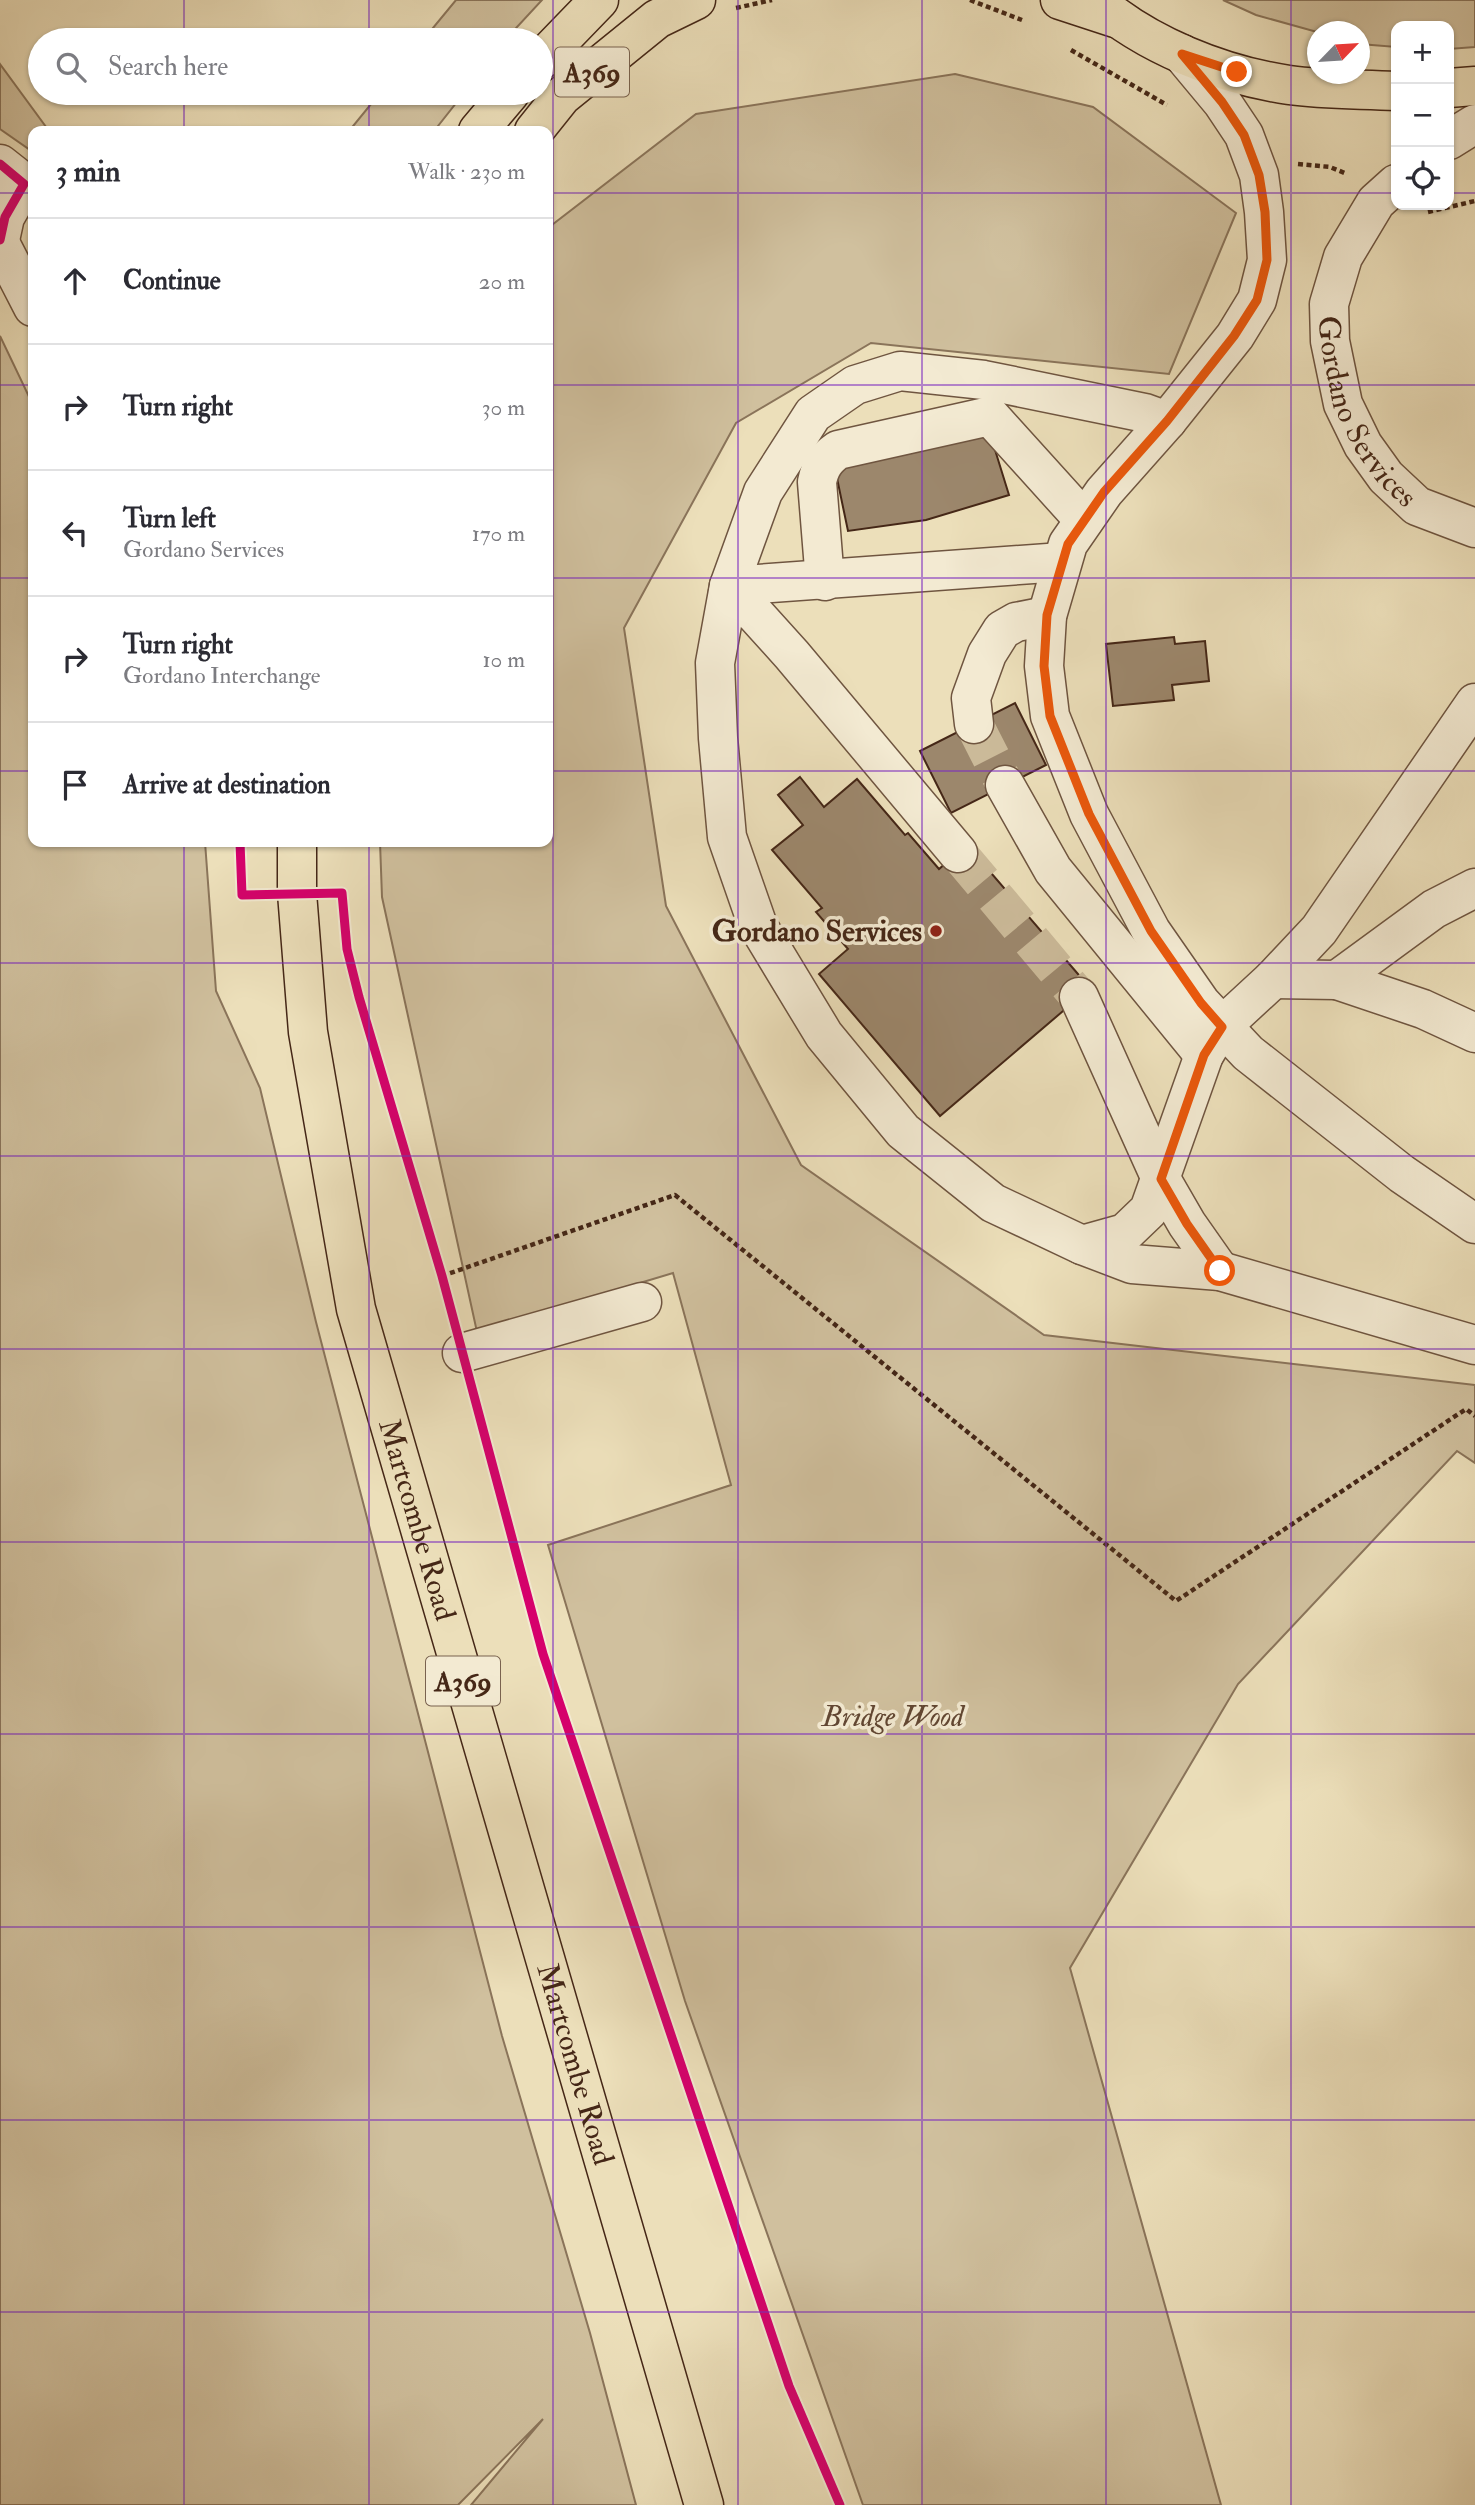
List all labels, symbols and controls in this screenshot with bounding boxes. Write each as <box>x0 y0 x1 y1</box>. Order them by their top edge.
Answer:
north arrow <box>1307 21 1370 84</box>
map controls <box>1391 21 1454 210</box>
button: + <box>1391 21 1454 84</box>
search box <box>28 28 553 105</box>
icon: search <box>52 48 90 86</box>
road number: A369 <box>555 48 629 96</box>
text: Search here <box>108 51 228 83</box>
route end <box>1221 56 1252 87</box>
button: − <box>1391 84 1454 147</box>
button: locate <box>1391 147 1454 210</box>
text: 3 min <box>56 153 121 190</box>
text: Walk · 230 m <box>408 157 525 186</box>
icon: ahead <box>56 262 94 300</box>
text: Continue <box>123 265 221 297</box>
text: 20 m <box>479 267 525 296</box>
street label: Gordano Services <box>1310 315 1424 515</box>
icon: right <box>56 388 94 426</box>
text: Turn right <box>123 391 233 423</box>
text: 30 m <box>482 393 525 422</box>
text: Turn left <box>123 503 216 535</box>
icon: left <box>56 514 94 552</box>
text: 170 m <box>472 519 525 548</box>
text: Gordano Services <box>123 535 284 564</box>
text: Turn right <box>123 629 233 661</box>
icon: right <box>56 640 94 678</box>
text: 10 m <box>482 645 525 674</box>
text: Gordano Interchange <box>123 661 320 690</box>
icon: arrive <box>56 766 94 804</box>
text: Arrive at destination <box>123 769 331 801</box>
place label: Gordano Services <box>712 913 922 950</box>
marker: Gordano Services <box>928 923 944 939</box>
route start <box>1204 1255 1235 1286</box>
street label: Martcombe Road <box>370 1415 464 1625</box>
road number: A369 <box>426 1656 500 1706</box>
park label: Bridge Wood <box>820 1698 966 1735</box>
street label: Martcombe Road <box>528 1959 622 2169</box>

